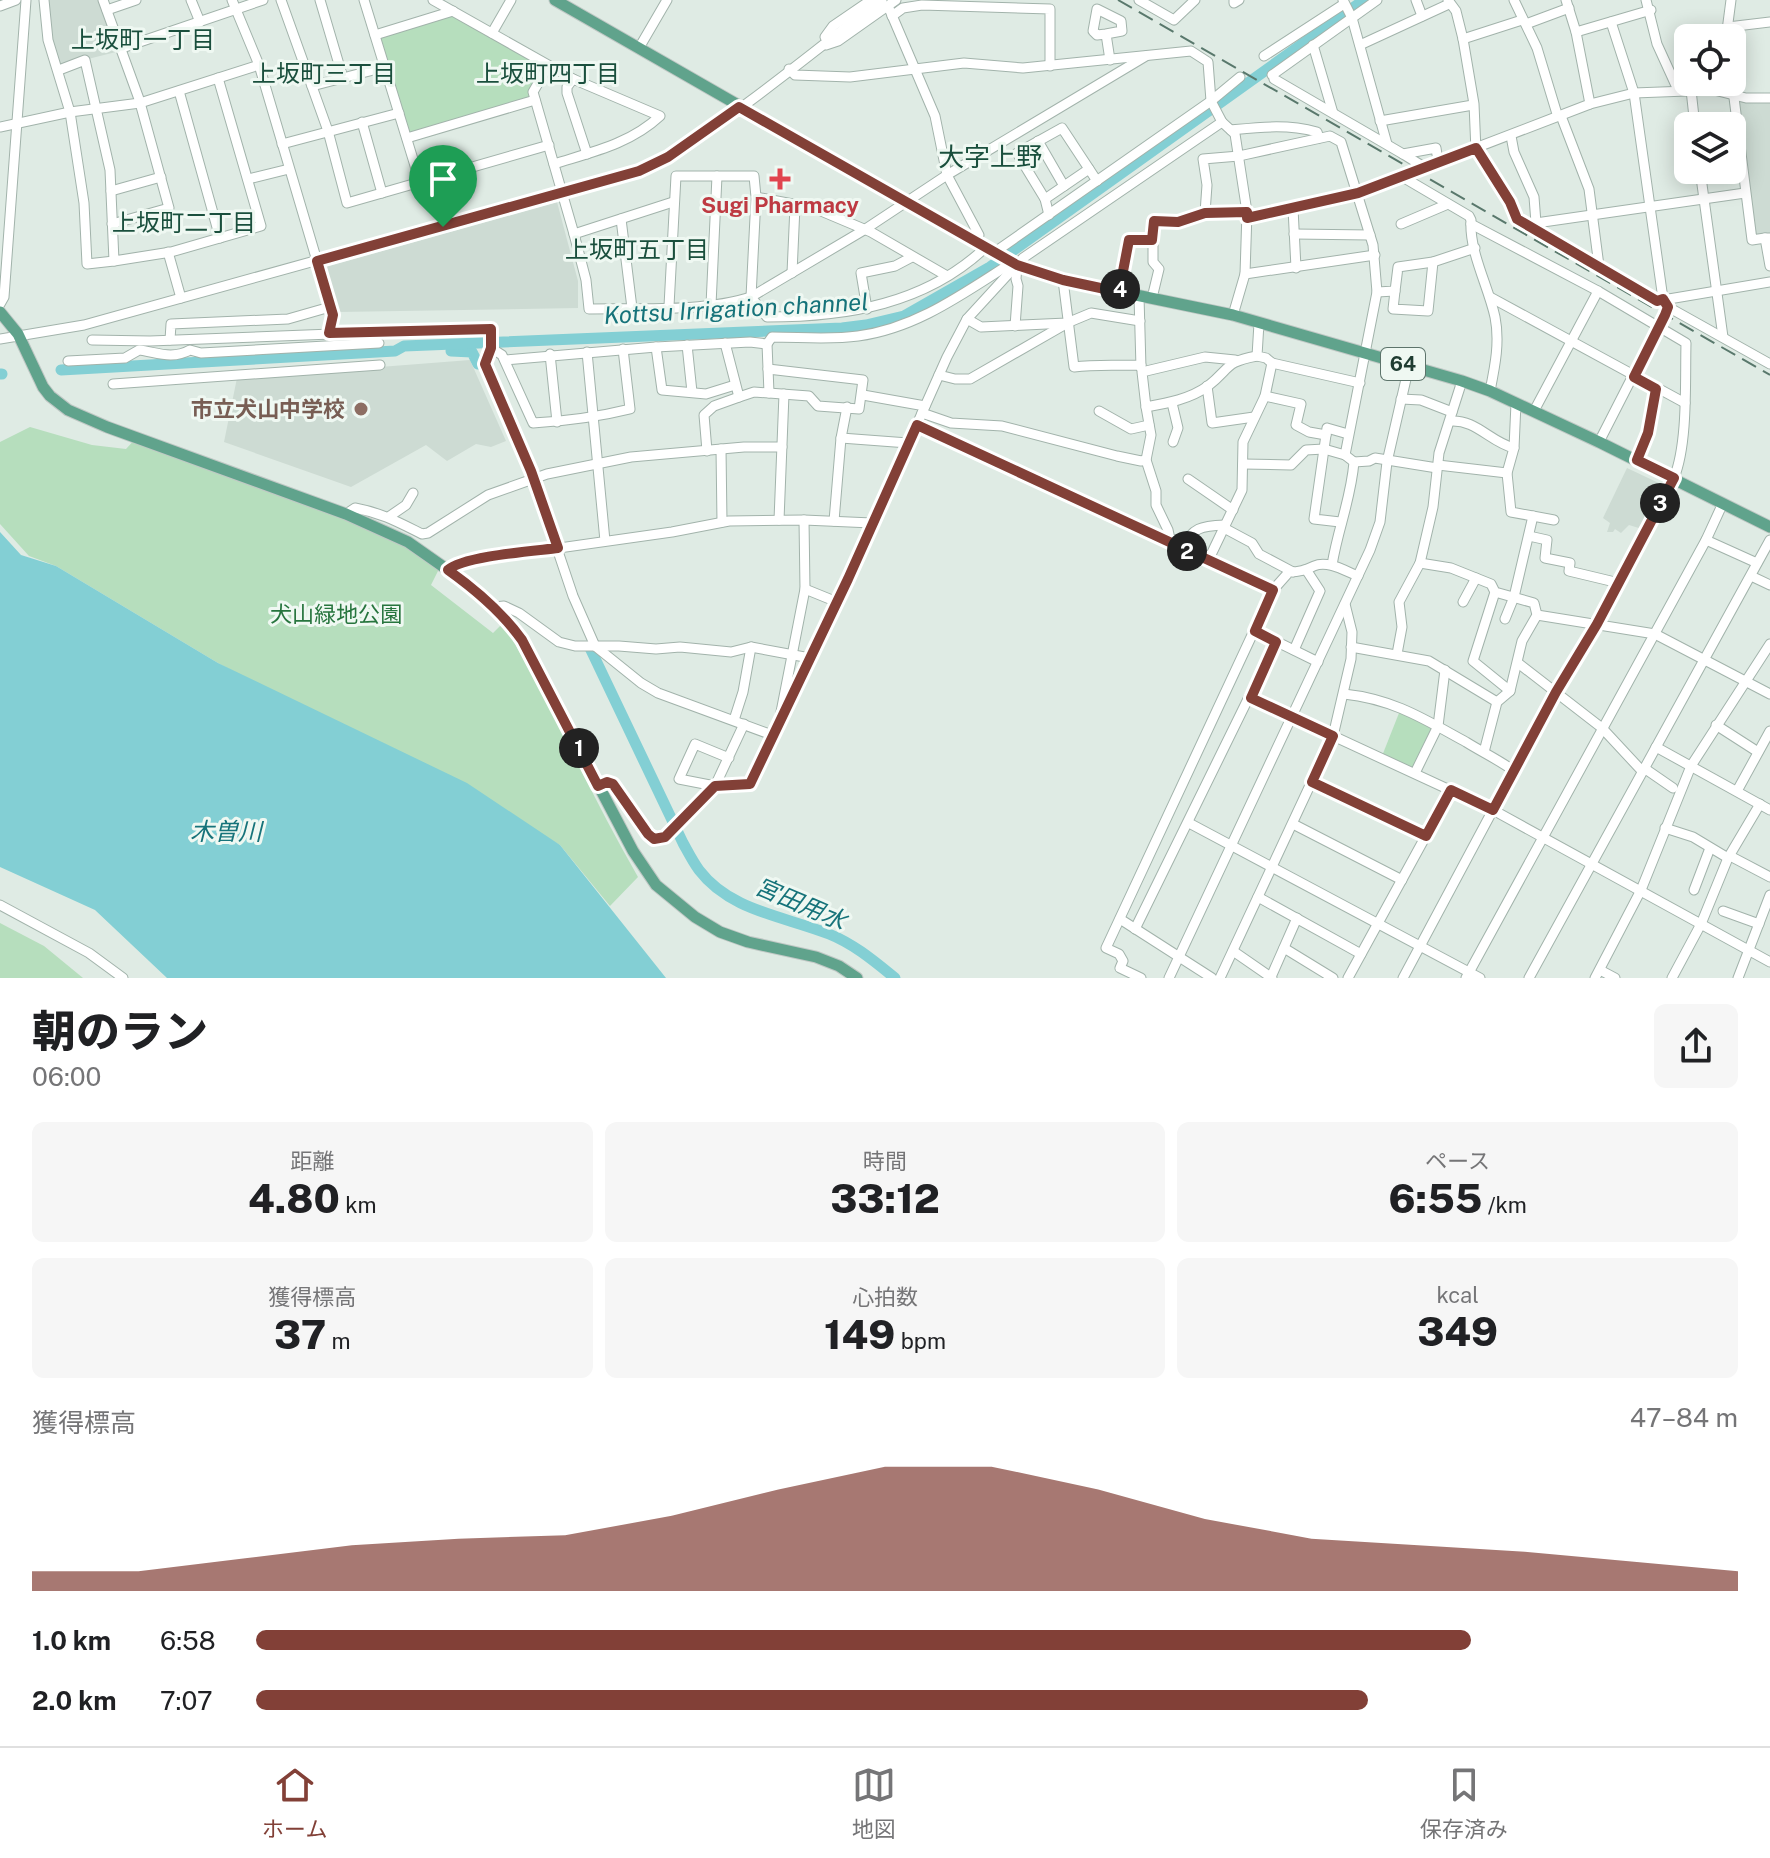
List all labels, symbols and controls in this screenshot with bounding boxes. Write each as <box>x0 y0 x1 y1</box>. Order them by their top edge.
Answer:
map controls <box>1674 24 1746 184</box>
button: locate <box>1674 24 1746 96</box>
district label: 上坂町一丁目 <box>71 25 215 53</box>
district label: 上坂町三丁目 <box>252 59 396 87</box>
district label: 上坂町四丁目 <box>476 59 620 87</box>
button: layers <box>1674 112 1746 184</box>
district label: 大字上野 <box>938 141 1042 172</box>
pin <box>409 145 477 227</box>
icon: arrive <box>421 157 465 201</box>
marker: Sugi Pharmacy <box>771 170 789 188</box>
place label: Sugi Pharmacy <box>701 192 860 218</box>
district label: 上坂町二丁目 <box>112 208 256 236</box>
district label: 上坂町五丁目 <box>565 235 709 263</box>
pin: 4 <box>1100 269 1140 309</box>
text: 4 <box>1113 276 1127 302</box>
water label: Kottsu Irrigation channel <box>603 287 869 329</box>
road number: 64 <box>1381 348 1425 380</box>
place label: 市立犬山中学校 <box>191 396 345 422</box>
marker: 市立犬山中学校 <box>352 400 370 418</box>
pin: 3 <box>1640 483 1680 523</box>
text: 3 <box>1653 490 1667 516</box>
pin: 2 <box>1167 531 1207 571</box>
text: 2 <box>1180 538 1194 564</box>
park label: 犬山緑地公園 <box>270 601 402 627</box>
pin: 1 <box>559 728 599 768</box>
text: 1 <box>574 735 584 761</box>
water label: 木曽川 <box>190 817 265 845</box>
water label: 宮田用水 <box>751 871 853 936</box>
button: share <box>1654 1004 1738 1088</box>
text: 朝のラン <box>32 1005 208 1057</box>
text: 06:00 <box>32 1061 101 1092</box>
text: 距離 <box>290 1148 334 1174</box>
text: 時間 <box>863 1148 907 1174</box>
text: ペース <box>1425 1148 1490 1174</box>
text: 4.80 <box>248 1175 340 1222</box>
text: 33:12 <box>830 1175 940 1222</box>
text: 6:55 <box>1388 1175 1482 1222</box>
text: km <box>340 1192 377 1218</box>
text: /km <box>1482 1192 1527 1218</box>
text: kcal <box>1436 1282 1479 1308</box>
text: 獲得標高 <box>268 1284 356 1310</box>
text: 心拍数 <box>852 1284 918 1310</box>
text: 349 <box>1417 1308 1498 1355</box>
text: 37 <box>274 1311 326 1358</box>
text: 149 <box>824 1311 895 1358</box>
text: m <box>326 1328 351 1354</box>
text: bpm <box>895 1328 946 1354</box>
text: 47–84 m <box>1630 1402 1738 1433</box>
text: 獲得標高 <box>32 1407 136 1438</box>
text: 1.0 km <box>32 1625 111 1656</box>
text: 6:58 <box>160 1625 216 1656</box>
text: 2.0 km <box>32 1685 117 1716</box>
text: 7:07 <box>160 1685 213 1716</box>
tab: ホーム <box>262 1763 327 1843</box>
tab: 地図 <box>852 1763 896 1843</box>
tab: 保存済み <box>1420 1763 1508 1843</box>

